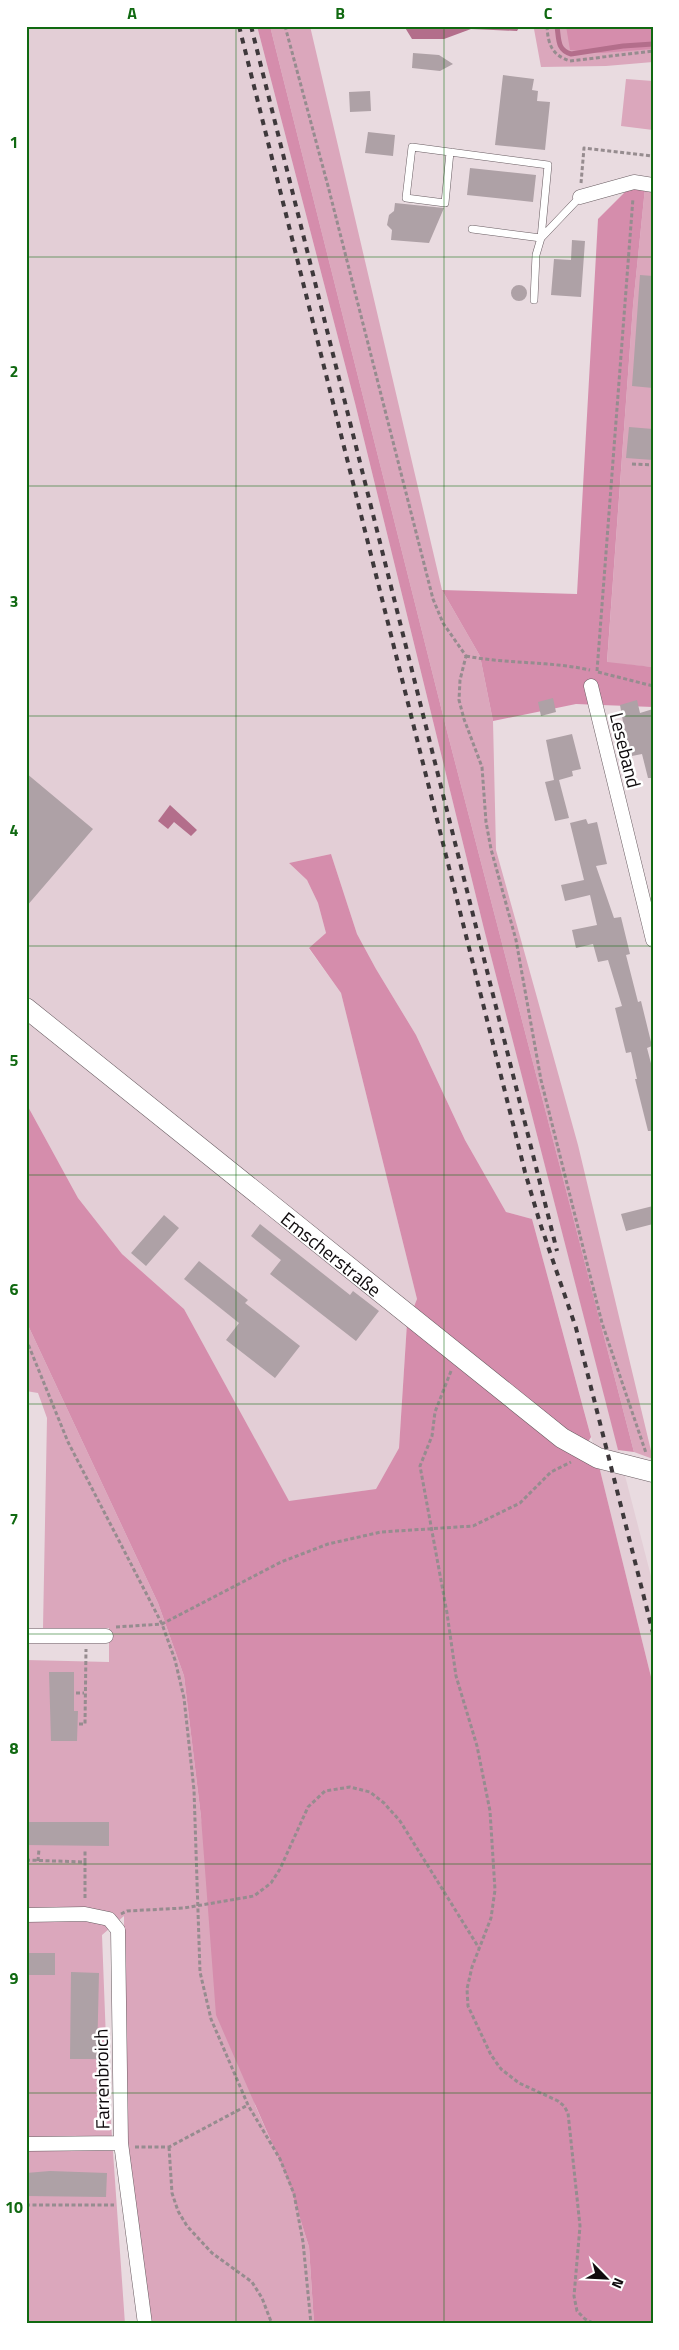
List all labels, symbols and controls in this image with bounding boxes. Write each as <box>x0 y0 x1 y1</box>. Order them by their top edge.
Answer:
text: A <box>127 1 137 25</box>
text: B <box>335 1 345 25</box>
text: C <box>544 1 553 25</box>
text: 1 <box>10 130 18 154</box>
text: 2 <box>10 359 18 383</box>
text: 3 <box>10 589 18 613</box>
street label: Leseband <box>603 709 649 791</box>
text: 4 <box>10 818 19 842</box>
text: 5 <box>10 1048 19 1072</box>
street label: Emscherstraße <box>275 1204 388 1303</box>
text: 6 <box>10 1277 19 1301</box>
text: 7 <box>10 1507 18 1531</box>
text: 8 <box>10 1736 19 1760</box>
text: 9 <box>10 1966 19 1990</box>
street label: Farrenbroich <box>86 2028 116 2130</box>
text: 10 <box>5 2195 23 2219</box>
north arrow <box>582 2252 632 2302</box>
text: N <box>607 2275 630 2292</box>

